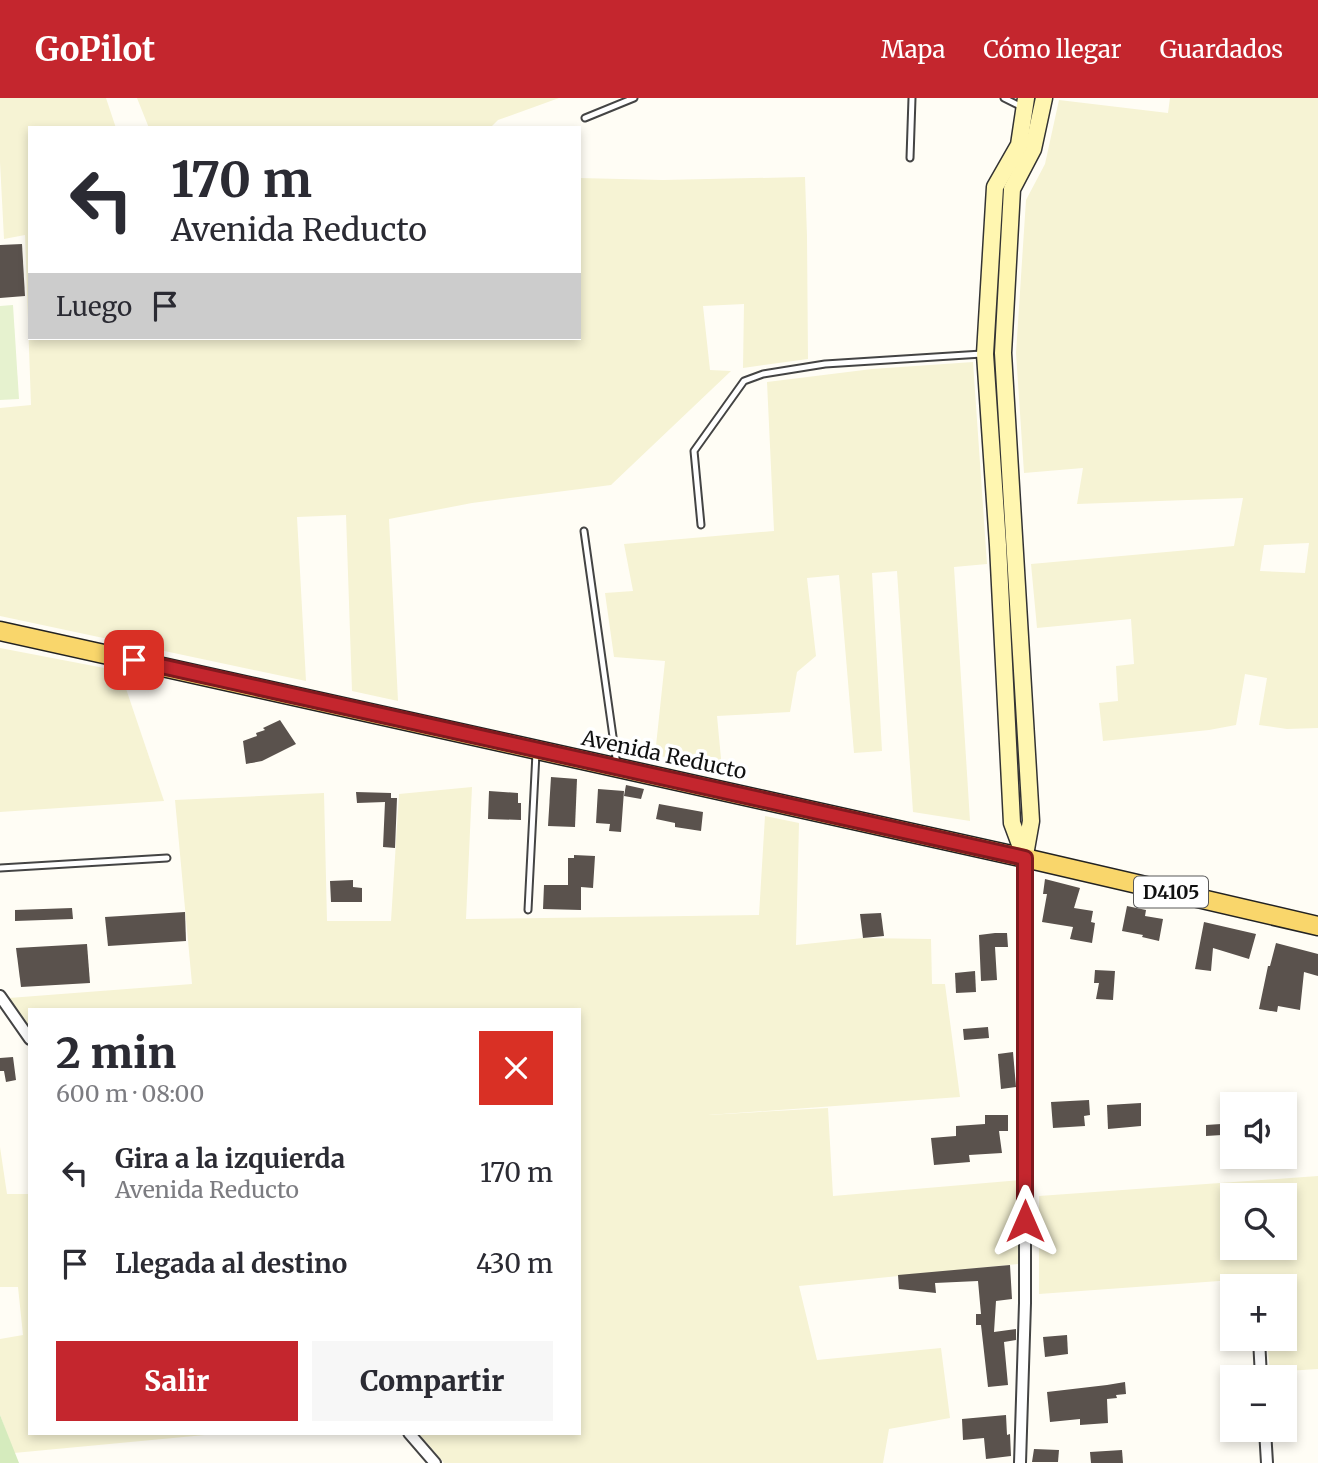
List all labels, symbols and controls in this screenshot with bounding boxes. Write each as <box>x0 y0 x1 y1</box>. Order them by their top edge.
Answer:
text: GoPilot <box>35 29 155 70</box>
text: Mapa <box>881 34 945 65</box>
text: Cómo llegar <box>983 34 1122 65</box>
text: Guardados <box>1160 34 1283 65</box>
text: 170 m <box>171 149 312 210</box>
icon: left <box>56 154 147 245</box>
text: Avenida Reducto <box>171 210 427 250</box>
icon: arrive <box>146 287 184 325</box>
text: Luego <box>56 290 132 323</box>
pin <box>104 630 164 690</box>
icon: arrive <box>115 641 153 679</box>
street label: Avenida Reducto <box>578 724 749 785</box>
road number: D4105 <box>1134 876 1208 908</box>
text: 2 min <box>56 1027 176 1079</box>
button: close <box>479 1031 553 1105</box>
text: 600 m · 08:00 <box>56 1079 204 1108</box>
map controls <box>1220 1092 1297 1442</box>
button: sound <box>1220 1092 1297 1169</box>
text: Gira a la izquierda <box>115 1142 345 1175</box>
icon: left <box>56 1154 94 1192</box>
text: 170 m <box>480 1156 553 1189</box>
text: Avenida Reducto <box>115 1175 299 1204</box>
button: search <box>1220 1183 1297 1260</box>
position arrow <box>988 1184 1062 1258</box>
icon: arrive <box>56 1245 94 1283</box>
text: Llegada al destino <box>115 1247 347 1280</box>
text: 430 m <box>476 1247 553 1280</box>
button: + <box>1220 1274 1297 1351</box>
button: Salir <box>56 1341 298 1421</box>
button: Compartir <box>312 1341 553 1421</box>
button: − <box>1220 1365 1297 1442</box>

